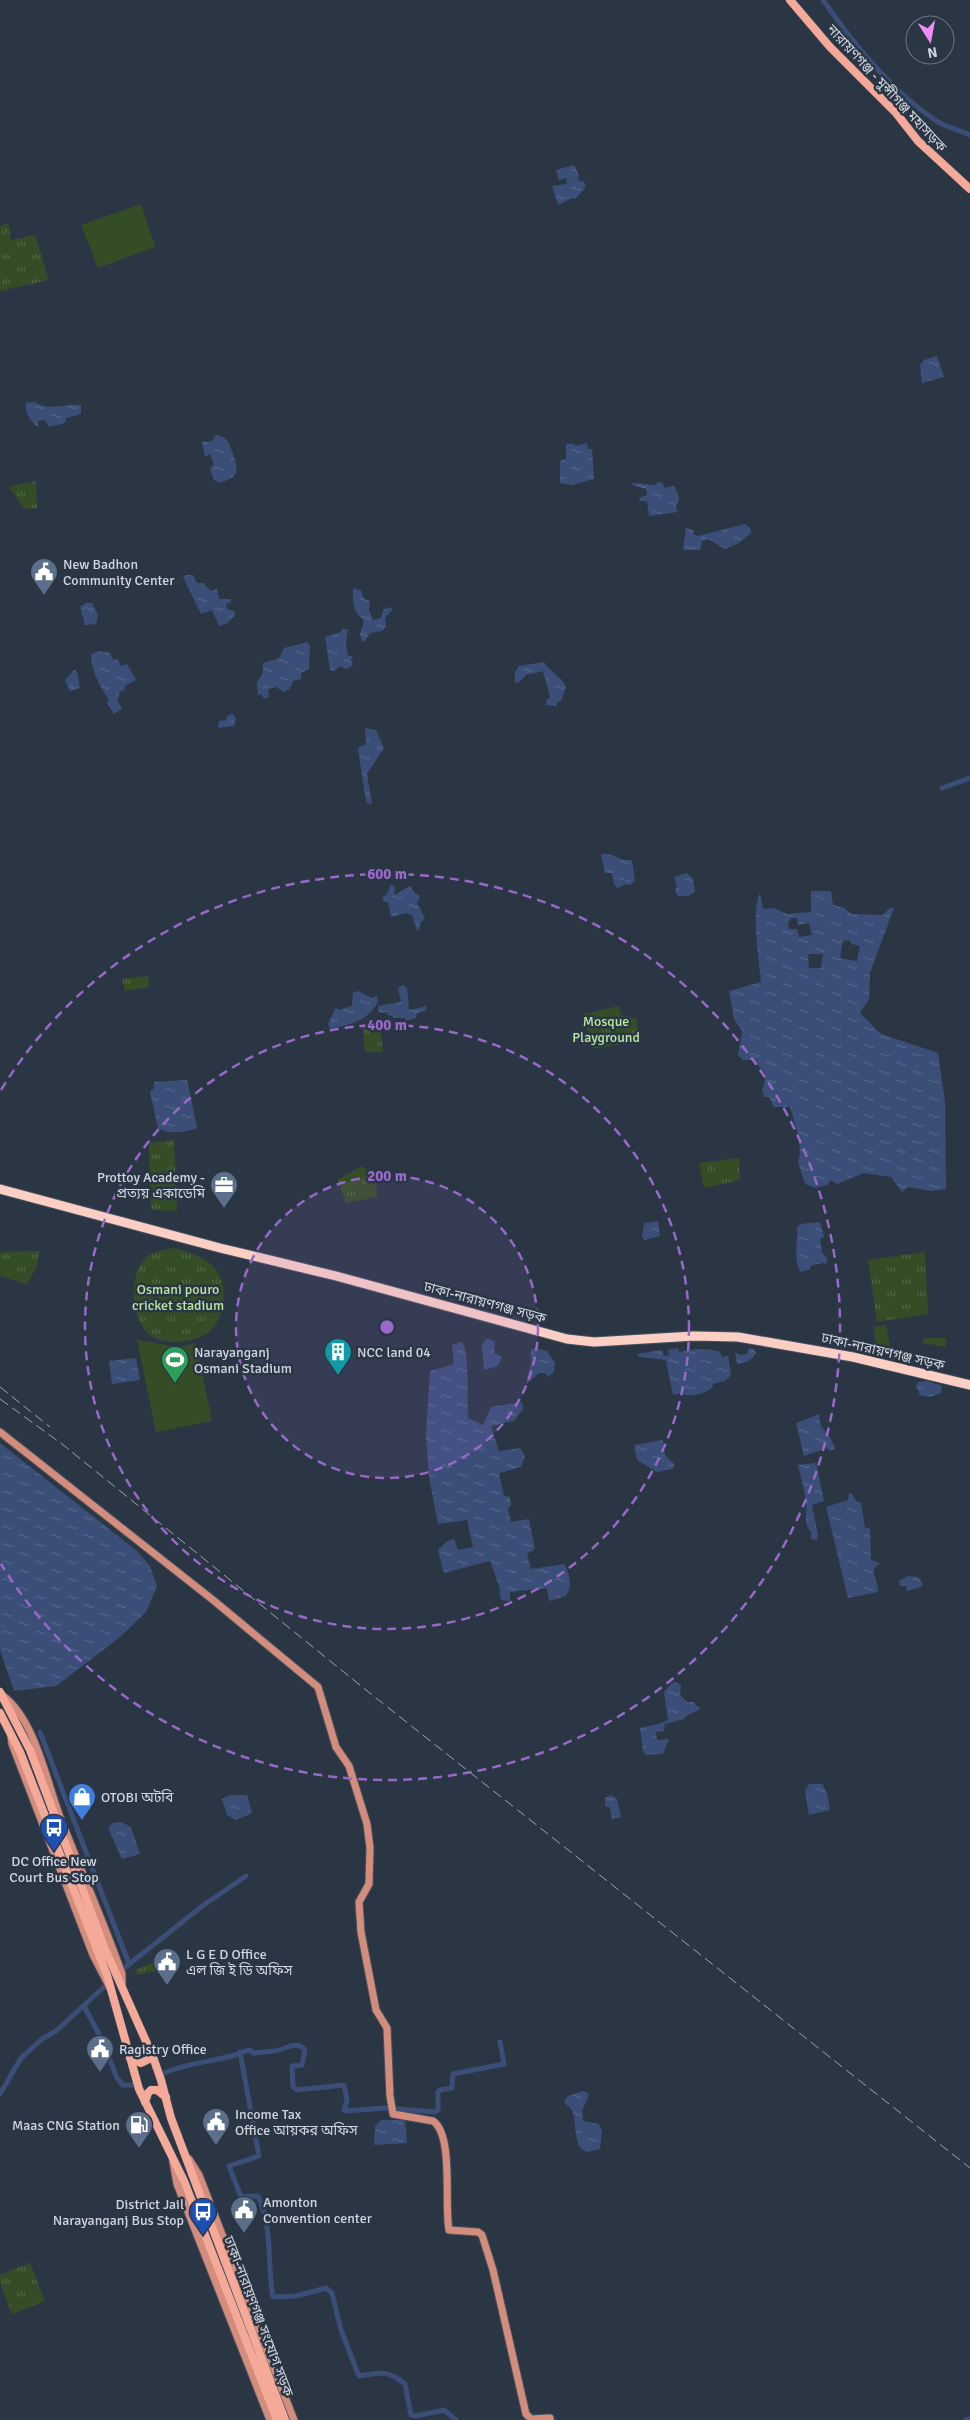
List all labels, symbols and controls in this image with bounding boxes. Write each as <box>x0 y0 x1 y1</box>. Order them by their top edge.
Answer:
north arrow <box>905 15 955 65</box>
street label: নারায়ণগঞ্জ - মুন্সীগঞ্জ মহাসড়ক <box>823 21 950 156</box>
text: N <box>926 43 939 62</box>
place label: New Badhon Community Center <box>63 556 175 589</box>
public building icon: New Badhon Community Center <box>29 557 59 596</box>
text: 600 m <box>367 865 407 883</box>
park label: Mosque Playground <box>572 1013 640 1046</box>
text: 400 m <box>367 1016 407 1034</box>
text: 200 m <box>367 1167 407 1185</box>
place label: Prottoy Academy - প্রত্যয় একাডেমি <box>97 1169 205 1202</box>
office icon: Prottoy Academy - প্রত্যয় একাডেমি <box>209 1170 239 1209</box>
street label: ঢাকা-নারায়ণগঞ্জ সড়ক <box>421 1278 548 1327</box>
park label: Osmani pouro cricket stadium <box>132 1281 224 1314</box>
centre of rings <box>378 1318 396 1336</box>
street label: ঢাকা-নারায়ণগঞ্জ সড়ক <box>819 1329 947 1374</box>
building icon: NCC land 04 <box>323 1337 353 1376</box>
place label: Narayanganj Osmani Stadium <box>194 1344 292 1377</box>
place label: NCC land 04 <box>357 1344 431 1361</box>
sports icon: Narayanganj Osmani Stadium <box>160 1345 190 1384</box>
shop icon: OTOBI অটবি <box>67 1782 97 1821</box>
place label: OTOBI অটবি <box>101 1789 174 1806</box>
bus stop icon: DC Office New Court Bus Stop <box>39 1813 69 1852</box>
place label: DC Office New Court Bus Stop <box>9 1853 99 1886</box>
place label: L G E D Office এল জি ই ডি অফিস <box>186 1946 293 1979</box>
public building icon: L G E D Office এল জি ই ডি অফিস <box>152 1947 182 1986</box>
public building icon: Ragistry Office <box>85 2034 115 2073</box>
place label: Ragistry Office <box>119 2041 207 2058</box>
place label: Income Tax Office আয়কর অফিস <box>235 2106 358 2139</box>
public building icon: Income Tax Office আয়কর অফিস <box>201 2107 231 2146</box>
fuel station icon: Maas CNG Station <box>124 2110 154 2149</box>
place label: Maas CNG Station <box>12 2117 120 2134</box>
place label: Amonton Convention center <box>263 2194 373 2227</box>
public building icon: Amonton Convention center <box>229 2195 259 2234</box>
place label: District Jail Narayanganj Bus Stop <box>53 2196 184 2229</box>
bus stop icon: District Jail Narayanganj Bus Stop <box>188 2197 218 2236</box>
street label: ঢাকা-নারায়ণগঞ্জ সংযোগ সড়ক <box>220 2233 297 2399</box>

